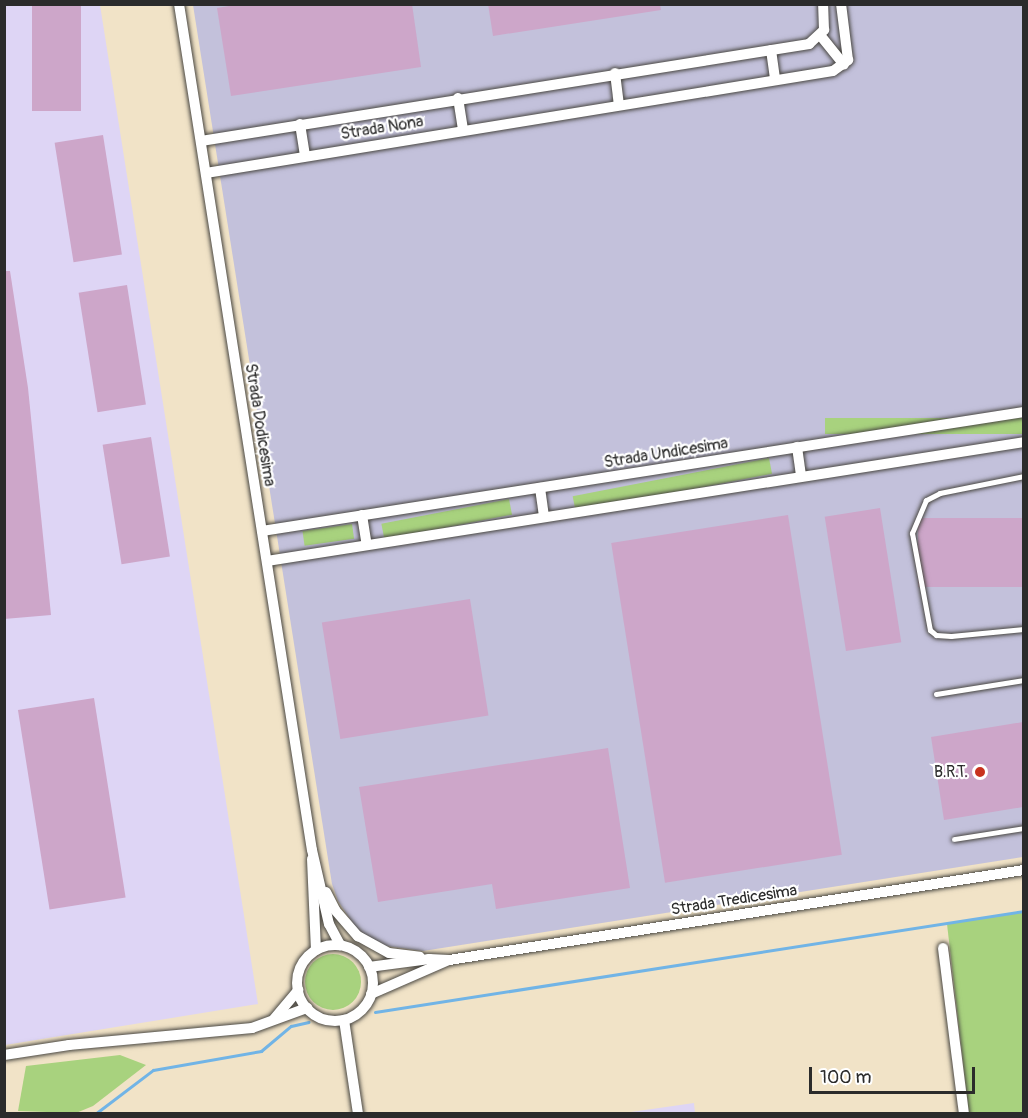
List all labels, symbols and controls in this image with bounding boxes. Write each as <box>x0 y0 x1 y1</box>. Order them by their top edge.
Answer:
street label: Strada Nona <box>339 112 425 144</box>
street label: Strada Dodicesima <box>241 362 279 488</box>
street label: Strada Undicesima <box>603 434 729 472</box>
place label: B.R.T. <box>934 762 968 782</box>
marker: B.R.T. <box>973 765 987 779</box>
street label: Strada Tredicesima <box>670 881 798 919</box>
scale bar <box>812 1055 978 1093</box>
text: 100 m <box>820 1066 872 1089</box>

